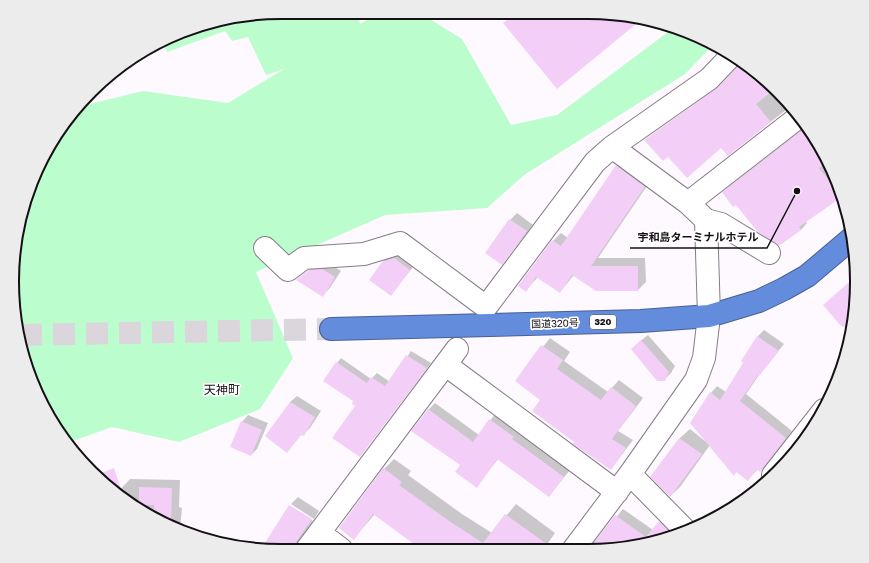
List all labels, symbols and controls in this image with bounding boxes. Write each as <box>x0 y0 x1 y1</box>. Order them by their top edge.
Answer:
callout: 宇和島ターミナルホテル <box>630 225 767 248</box>
text: 宇和島ターミナルホテル <box>638 230 759 243</box>
road number: 320 <box>590 315 616 329</box>
street label: 国道320号 <box>531 316 579 330</box>
district label: 天神町 <box>204 382 240 397</box>

